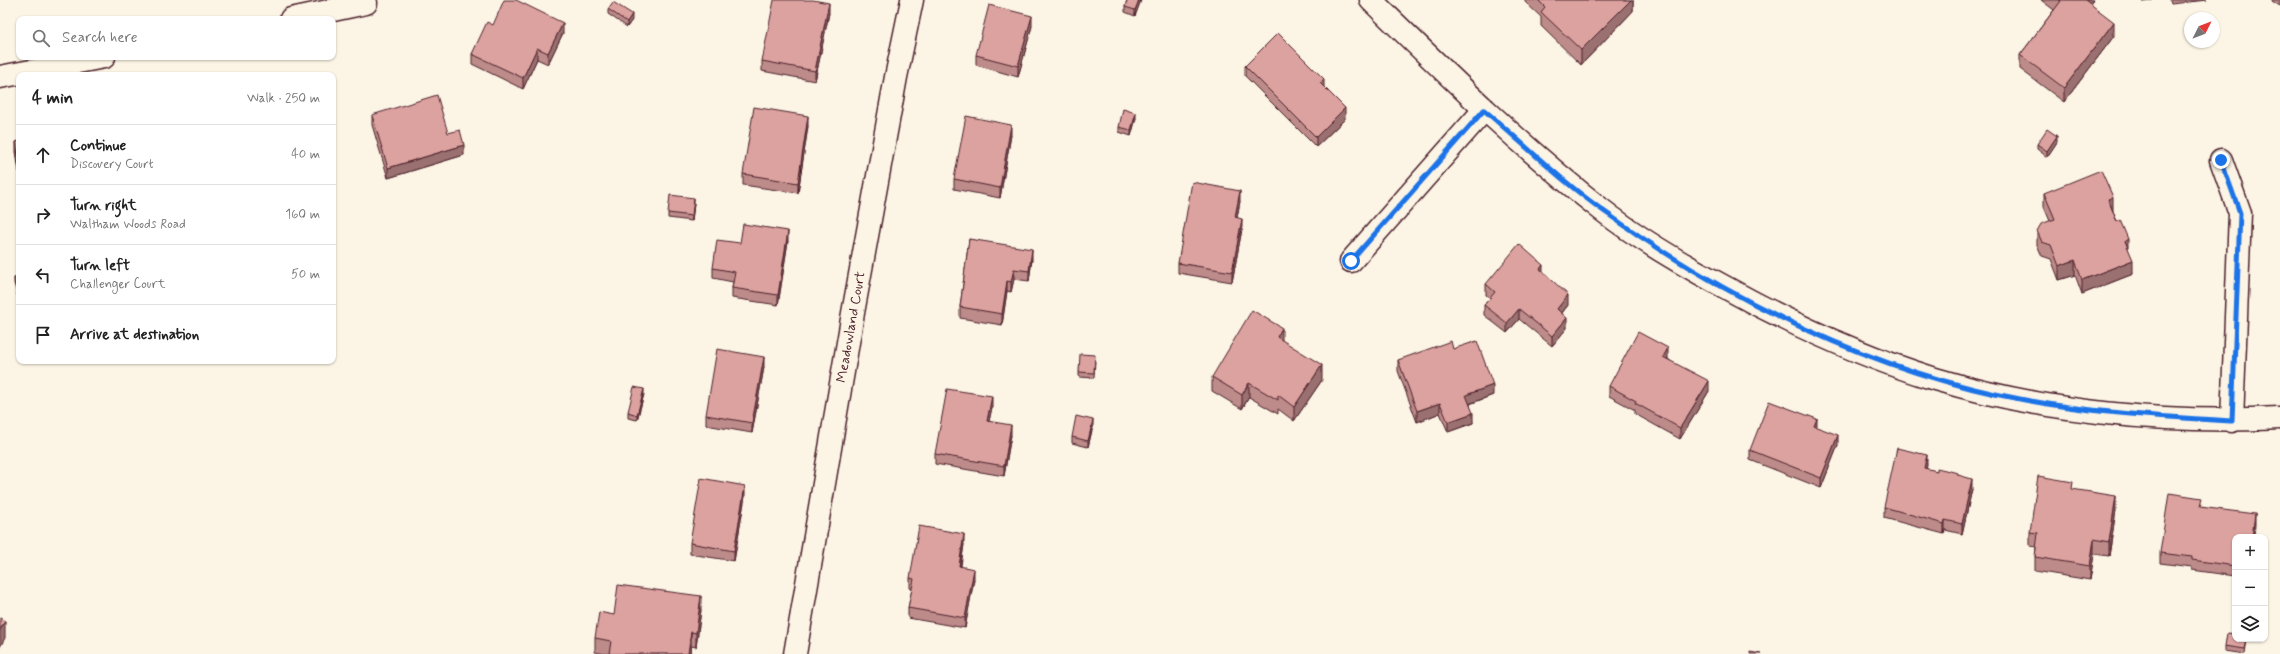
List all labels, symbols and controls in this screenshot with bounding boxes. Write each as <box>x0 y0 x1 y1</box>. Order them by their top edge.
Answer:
north arrow <box>2184 12 2220 48</box>
search box <box>16 16 336 60</box>
icon: search <box>30 27 52 49</box>
text: Search here <box>62 28 138 48</box>
text: 4 min <box>32 87 73 109</box>
text: Walk · 250 m <box>247 90 320 107</box>
text: Continue <box>70 136 126 156</box>
icon: ahead <box>32 144 54 166</box>
text: 40 m <box>291 146 320 163</box>
route end <box>2212 151 2230 169</box>
text: Discovery Court <box>70 156 154 173</box>
text: Turn right <box>70 196 137 216</box>
icon: right <box>32 204 54 226</box>
text: 160 m <box>285 206 320 223</box>
text: Waltham Woods Road <box>70 216 186 233</box>
route start <box>1342 252 1360 270</box>
text: Turn left <box>70 256 130 276</box>
icon: left <box>32 264 54 286</box>
text: 50 m <box>291 266 320 283</box>
street label: Meadowland Court <box>832 270 870 384</box>
text: Challenger Court <box>70 276 165 293</box>
icon: arrive <box>32 324 54 346</box>
text: Arrive at destination <box>70 325 199 345</box>
map controls <box>2232 534 2268 642</box>
button: + <box>2232 534 2268 570</box>
button: − <box>2232 570 2268 606</box>
button: layers <box>2232 606 2268 642</box>

